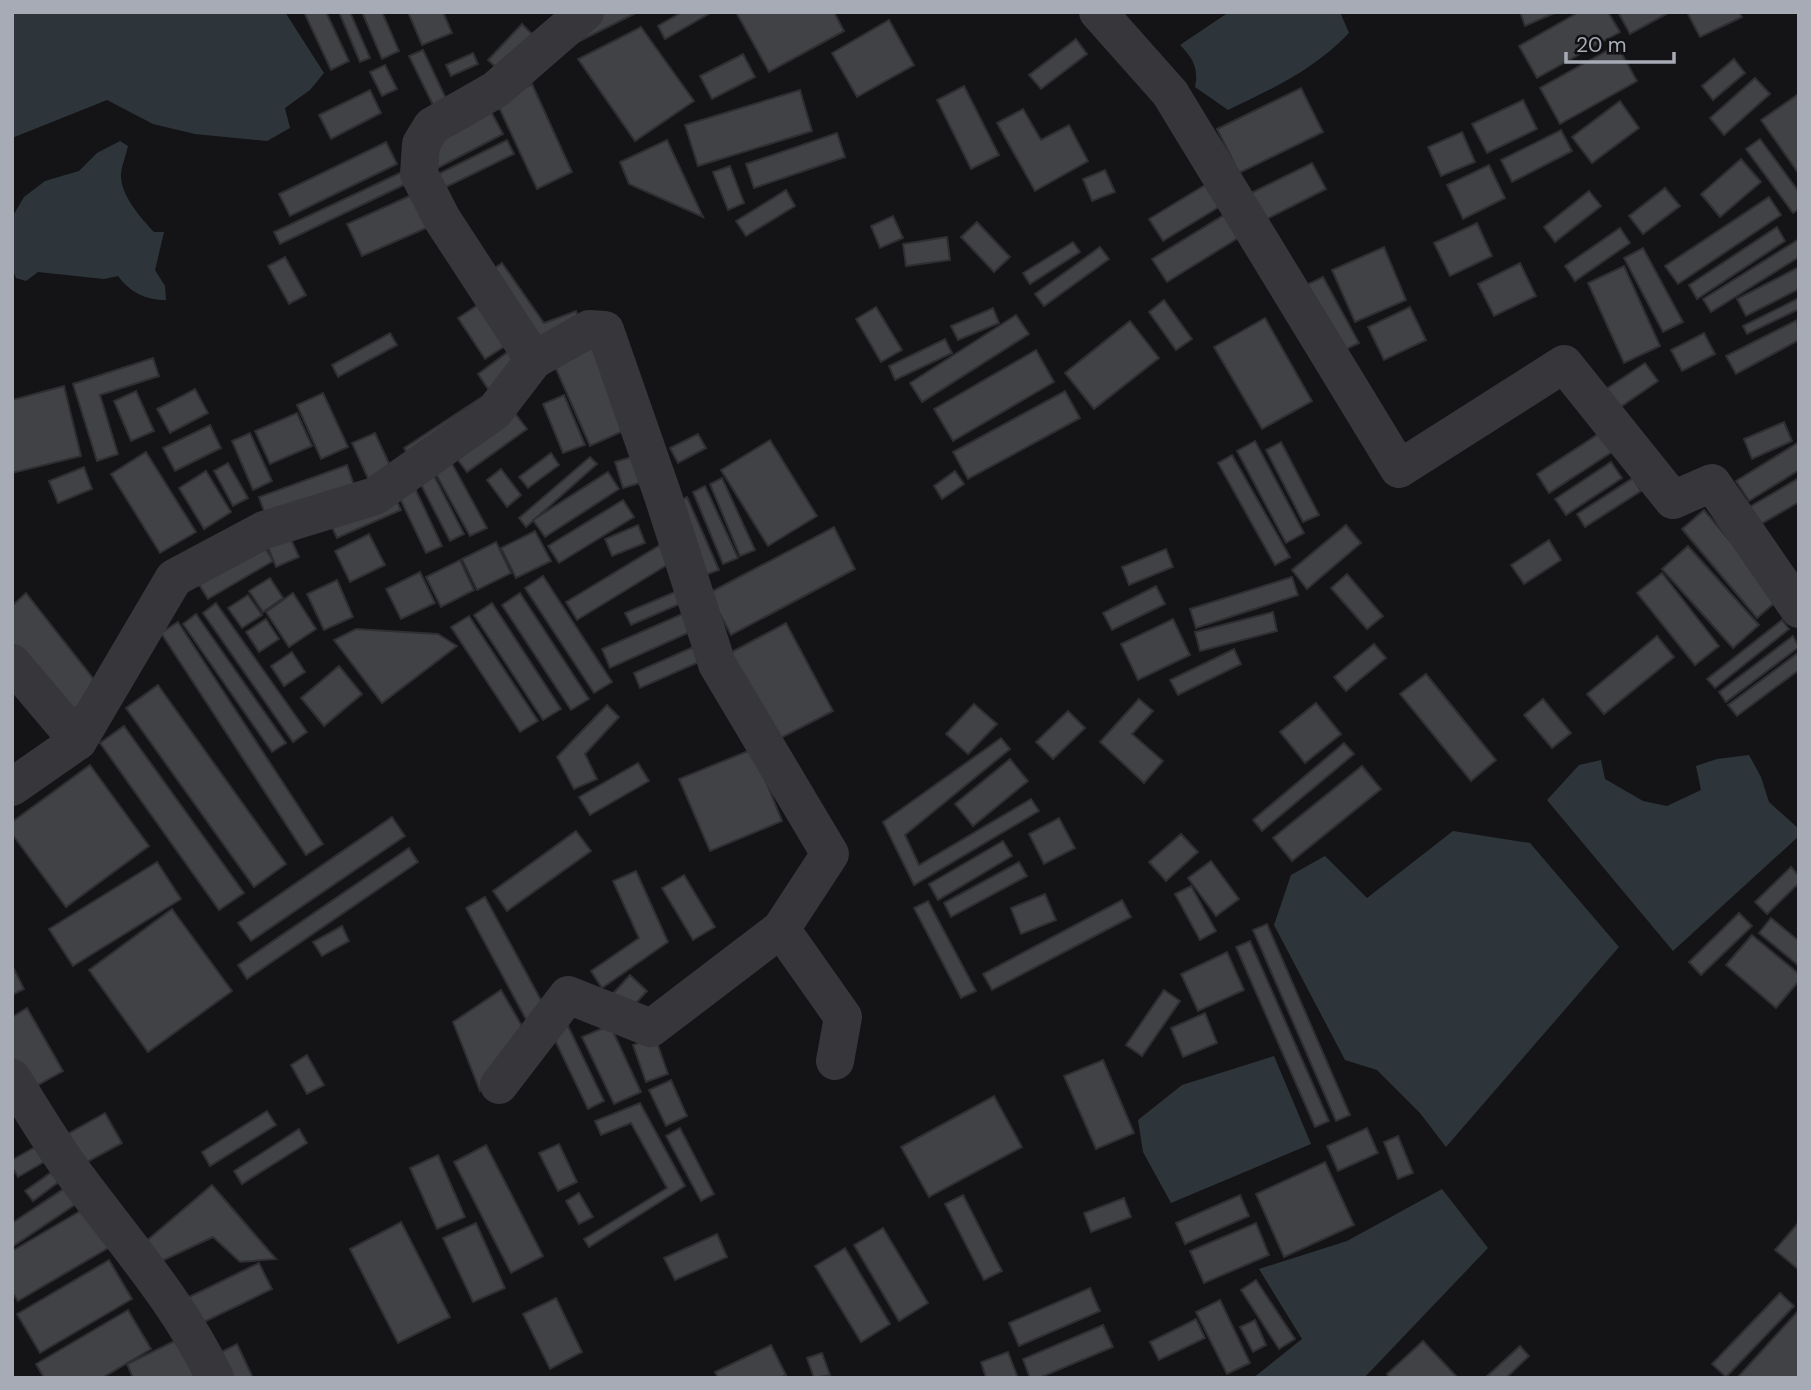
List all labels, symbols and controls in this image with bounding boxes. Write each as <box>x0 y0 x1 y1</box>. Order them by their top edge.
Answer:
scale bar <box>1566 21 1674 65</box>
text: 20 m <box>1576 31 1627 59</box>

